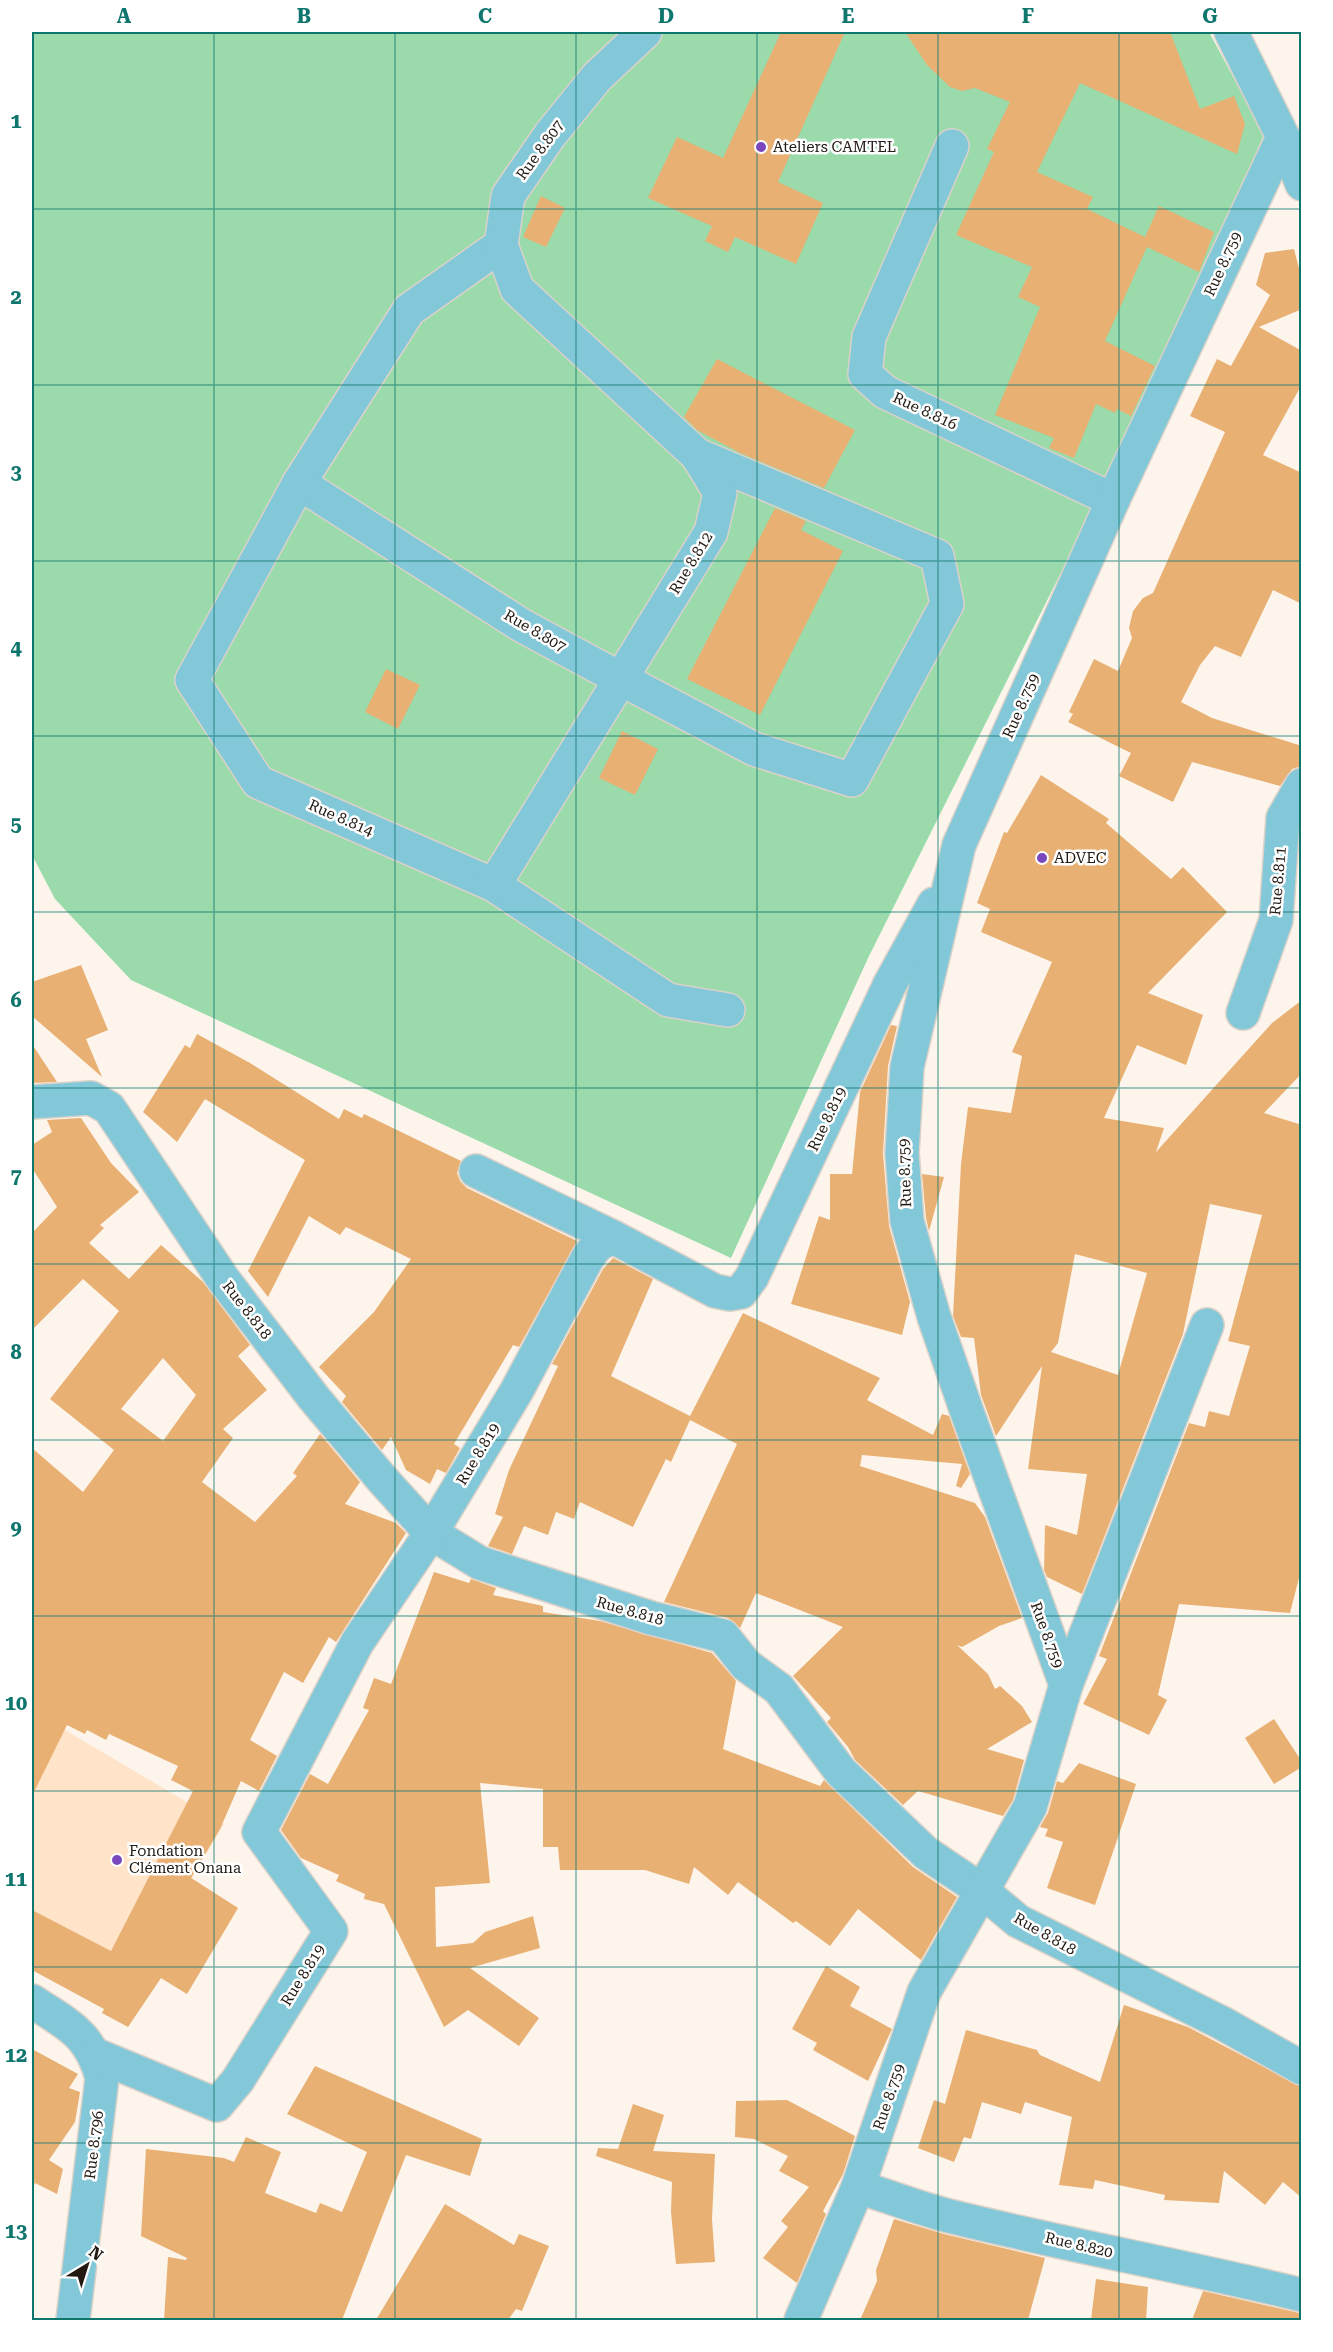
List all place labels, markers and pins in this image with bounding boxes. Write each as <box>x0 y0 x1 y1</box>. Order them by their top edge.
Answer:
place label: Ateliers CAMTEL <box>773 138 896 156</box>
marker: Ateliers CAMTEL <box>754 140 768 154</box>
place label: ADVEC <box>1054 849 1107 867</box>
marker: ADVEC <box>1035 851 1049 865</box>
place label: Fondation Clément Onana <box>129 1842 241 1877</box>
marker: Fondation Clément Onana <box>110 1853 124 1867</box>

